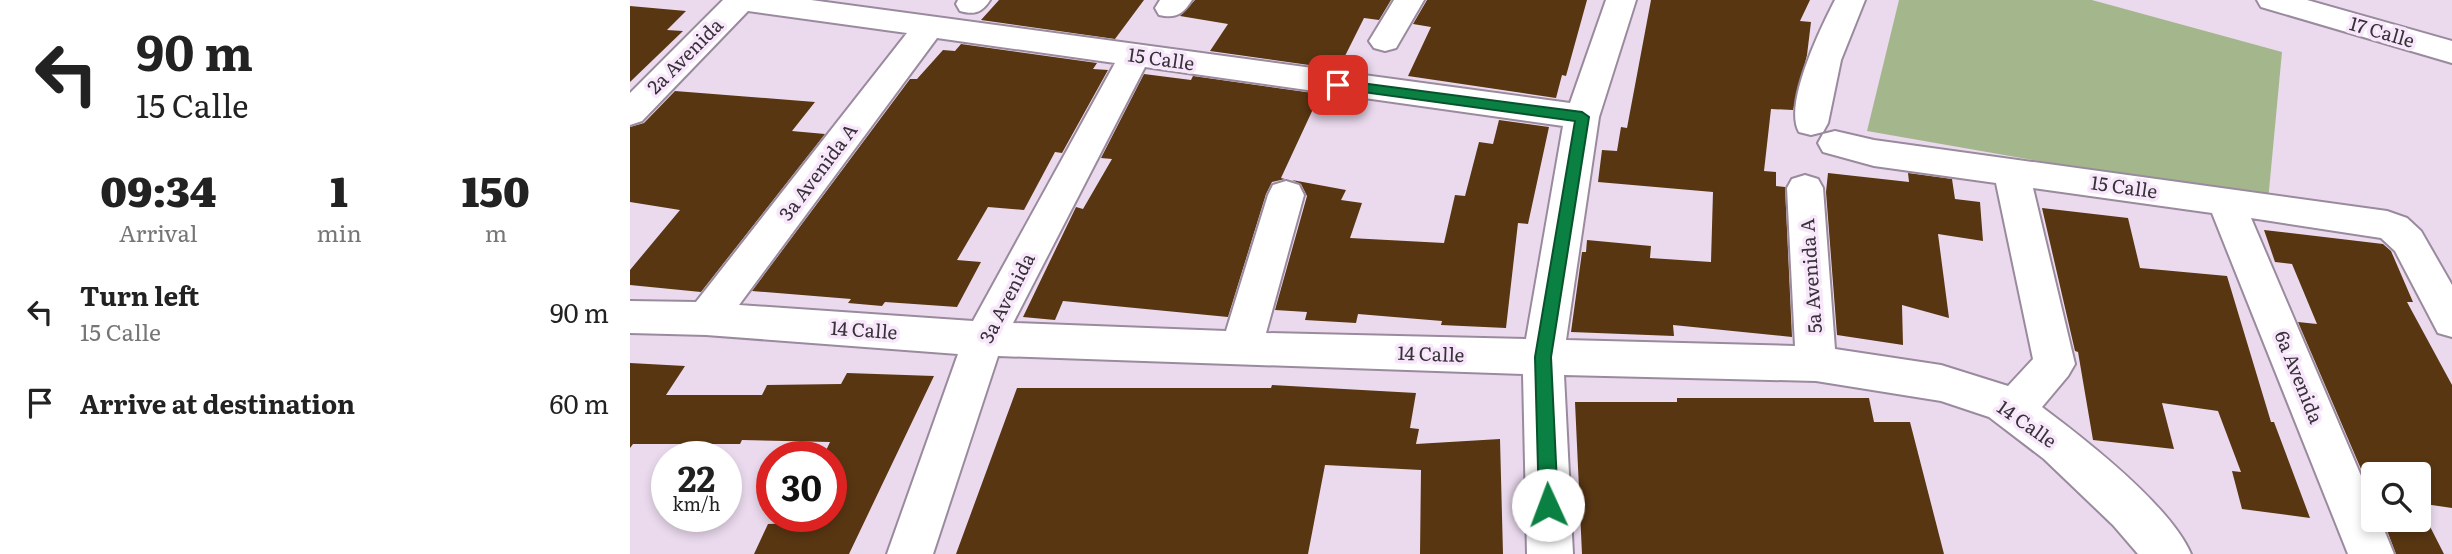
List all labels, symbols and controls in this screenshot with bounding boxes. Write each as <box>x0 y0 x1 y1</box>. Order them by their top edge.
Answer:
street label: 17 Calle <box>2347 8 2418 54</box>
street label: 2a Avenida <box>640 11 729 100</box>
text: 90 m <box>136 13 253 86</box>
icon: left <box>21 28 112 119</box>
street label: 15 Calle <box>1126 39 1196 77</box>
pin <box>1308 55 1368 115</box>
icon: arrive <box>1319 66 1357 104</box>
text: 15 Calle <box>136 80 249 128</box>
street label: 3a Avenida A <box>771 117 863 226</box>
text: 09:34 <box>100 158 216 220</box>
text: 1 <box>330 158 348 220</box>
text: 150 <box>462 158 530 220</box>
street label: 15 Calle <box>2089 167 2159 205</box>
text: Arrival <box>119 215 197 249</box>
text: min <box>316 215 362 249</box>
text: m <box>485 215 507 249</box>
street label: 5a Avenida A <box>1792 218 1828 334</box>
street label: 3a Avenida <box>971 247 1041 347</box>
text: Turn left <box>80 275 199 314</box>
text: 90 m <box>550 292 609 331</box>
icon: left <box>21 293 59 331</box>
street label: 14 Calle <box>830 313 899 345</box>
text: 15 Calle <box>80 314 161 348</box>
street label: 6a Avenida <box>2269 326 2331 428</box>
street label: 14 Calle <box>1397 338 1465 368</box>
text: Arrive at destination <box>80 383 355 422</box>
text: 60 m <box>550 383 609 422</box>
icon: arrive <box>21 384 59 422</box>
street label: 14 Calle <box>1992 393 2063 454</box>
speed limit sign: 30 <box>756 441 847 532</box>
text: 22 <box>678 451 715 503</box>
map controls <box>2361 462 2431 532</box>
button: search <box>2361 462 2431 532</box>
position arrow <box>1511 468 1585 542</box>
text: km/h <box>673 490 720 517</box>

